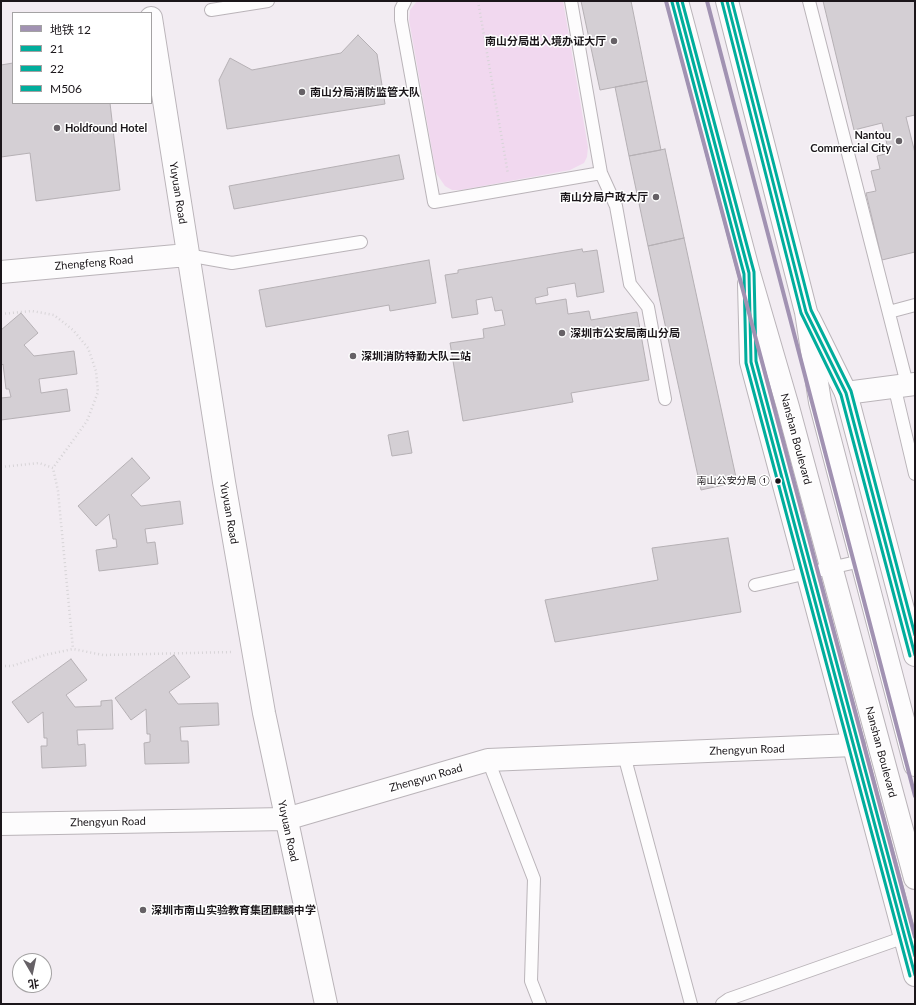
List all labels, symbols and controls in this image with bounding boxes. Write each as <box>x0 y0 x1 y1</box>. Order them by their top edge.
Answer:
legend <box>12 12 152 104</box>
text: 地铁 12 <box>50 22 91 37</box>
place label: 南山分局出入境办证大厅 <box>485 34 606 48</box>
marker: 南山分局出入境办证大厅 <box>609 36 619 46</box>
text: 21 <box>50 41 64 56</box>
text: 22 <box>50 61 64 76</box>
text: M506 <box>50 81 82 96</box>
place label: 南山分局消防监管大队 <box>310 85 420 99</box>
marker: 南山分局消防监管大队 <box>297 87 307 97</box>
place label: Holdfound Hotel <box>65 121 147 135</box>
marker: Holdfound Hotel <box>52 123 62 133</box>
place label: Nantou Commercial City <box>810 128 891 154</box>
marker: Nantou Commercial City <box>894 136 904 146</box>
street label: Yuyuan Road <box>167 161 189 225</box>
place label: 南山分局户政大厅 <box>560 190 648 204</box>
marker: 南山分局户政大厅 <box>651 192 661 202</box>
street label: Zhengfeng Road <box>54 253 134 273</box>
place label: 深圳市公安局南山分局 <box>570 326 680 340</box>
marker: 深圳市公安局南山分局 <box>557 328 567 338</box>
place label: 深圳消防特勤大队二站 <box>361 349 471 363</box>
marker: 深圳消防特勤大队二站 <box>348 351 358 361</box>
street label: Nanshan Boulevard <box>777 392 815 486</box>
place label: 南山公安分局 ① <box>696 475 770 487</box>
marker: 南山公安分局 ① <box>773 476 783 486</box>
street label: Yuyuan Road <box>217 481 241 545</box>
street label: Nanshan Boulevard <box>862 705 900 799</box>
street label: Zhengyun Road <box>709 742 785 758</box>
street label: Zhengyun Road <box>388 761 464 795</box>
street label: Yuyuan Road <box>275 799 301 863</box>
street label: Zhengyun Road <box>70 815 146 829</box>
place label: 深圳市南山实验教育集团麒麟中学 <box>151 903 316 917</box>
marker: 深圳市南山实验教育集团麒麟中学 <box>138 905 148 915</box>
north arrow <box>12 953 52 993</box>
text: 北 <box>27 977 40 992</box>

